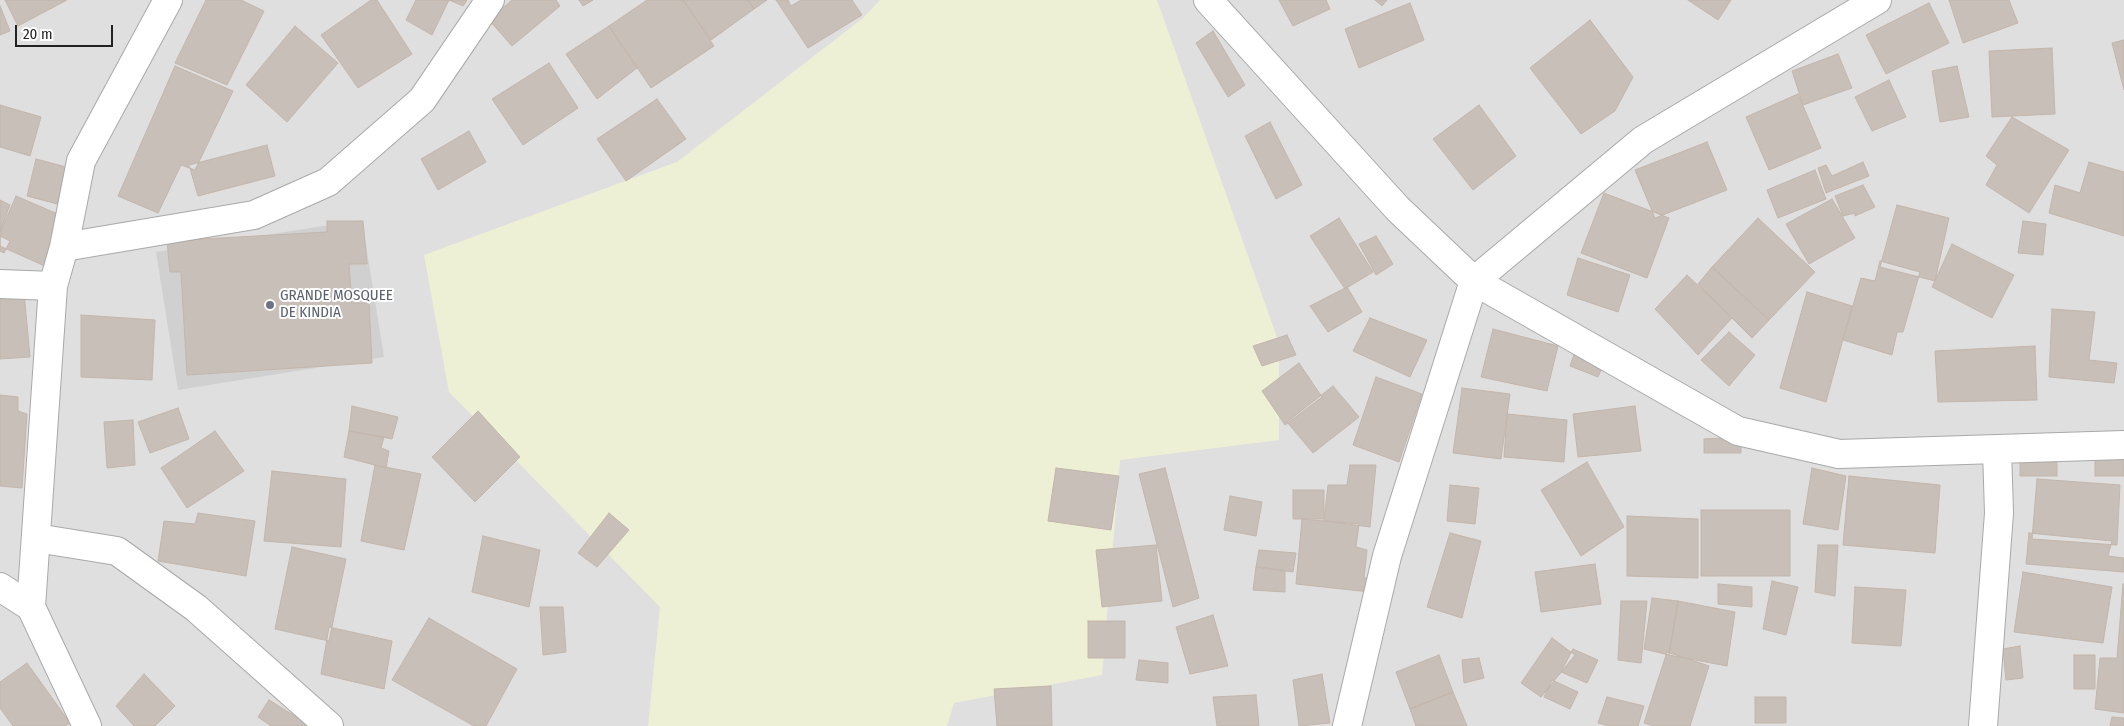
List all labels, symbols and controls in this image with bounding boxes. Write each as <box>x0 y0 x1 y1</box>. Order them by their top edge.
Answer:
scale bar <box>18 15 115 47</box>
text: 20 m <box>23 25 53 43</box>
place label: GRANDE MOSQUEE DE KINDIA <box>280 287 393 322</box>
marker: GRANDE MOSQUEE DE KINDIA <box>264 299 276 311</box>

